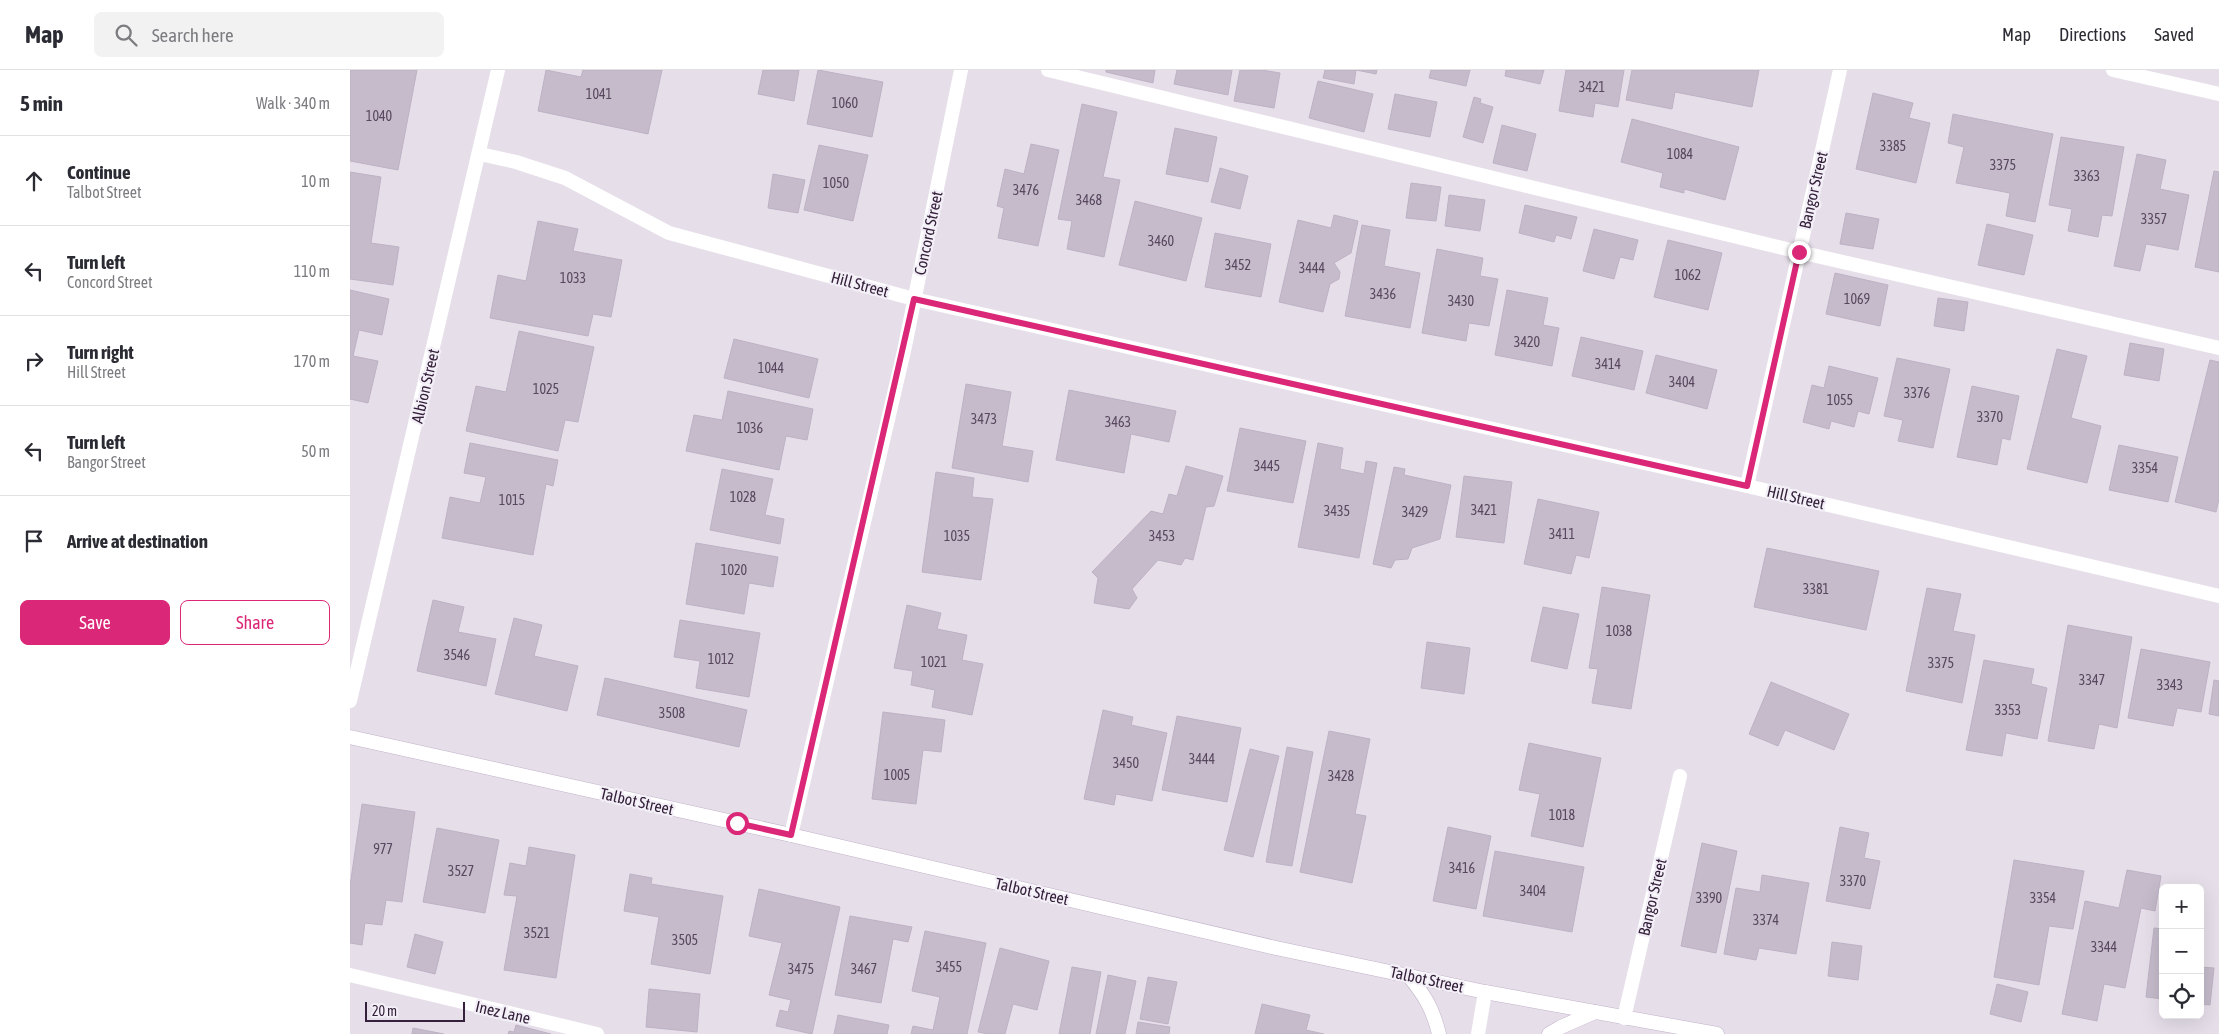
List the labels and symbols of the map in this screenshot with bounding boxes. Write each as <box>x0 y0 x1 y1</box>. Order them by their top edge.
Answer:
house number: 3421 <box>1579 79 1605 95</box>
house number: 1041 <box>586 86 612 102</box>
house number: 1060 <box>832 95 859 111</box>
house number: 1040 <box>366 108 393 124</box>
house number: 3385 <box>1880 138 1906 154</box>
house number: 1084 <box>1667 146 1694 162</box>
street label: Bangor Street <box>1795 149 1832 231</box>
house number: 3375 <box>1990 157 2016 173</box>
house number: 3363 <box>2074 168 2100 184</box>
house number: 1050 <box>823 175 850 191</box>
house number: 3476 <box>1013 182 1040 198</box>
street label: Concord Street <box>910 189 946 277</box>
house number: 3468 <box>1076 192 1103 208</box>
house number: 3357 <box>2141 211 2167 227</box>
house number: 3460 <box>1148 233 1175 249</box>
route end <box>1788 241 1811 264</box>
house number: 3452 <box>1225 257 1251 273</box>
house number: 3444 <box>1299 260 1326 276</box>
house number: 1062 <box>1675 267 1701 283</box>
street label: Hill Street <box>829 268 891 300</box>
house number: 1033 <box>560 270 586 286</box>
house number: 3436 <box>1370 286 1397 302</box>
house number: 1069 <box>1844 291 1870 307</box>
house number: 3430 <box>1448 293 1475 309</box>
house number: 3420 <box>1514 334 1541 350</box>
street label: Albion Street <box>408 347 442 425</box>
house number: 3414 <box>1595 356 1622 372</box>
house number: 1044 <box>758 360 785 376</box>
house number: 3404 <box>1669 374 1696 390</box>
house number: 1025 <box>533 381 559 397</box>
house number: 3376 <box>1904 385 1931 401</box>
house number: 1055 <box>1827 392 1853 408</box>
house number: 3370 <box>1977 409 2004 425</box>
house number: 3473 <box>971 411 997 427</box>
house number: 3463 <box>1105 414 1131 430</box>
house number: 1036 <box>737 420 764 436</box>
house number: 3445 <box>1254 458 1280 474</box>
house number: 3354 <box>2132 460 2159 476</box>
street label: Hill Street <box>1765 482 1827 512</box>
house number: 1028 <box>730 489 757 505</box>
house number: 1015 <box>499 492 525 508</box>
house number: 3421 <box>1471 502 1497 518</box>
house number: 3435 <box>1324 503 1350 519</box>
house number: 3429 <box>1402 504 1428 520</box>
house number: 3411 <box>1549 526 1575 542</box>
house number: 1035 <box>944 528 970 544</box>
house number: 3453 <box>1149 528 1175 544</box>
house number: 1020 <box>721 562 748 578</box>
house number: 3381 <box>1803 581 1829 597</box>
house number: 1038 <box>1606 623 1633 639</box>
house number: 3546 <box>444 647 471 663</box>
house number: 1012 <box>708 651 734 667</box>
house number: 1021 <box>921 654 947 670</box>
house number: 3375 <box>1928 655 1954 671</box>
house number: 3347 <box>2079 672 2105 688</box>
house number: 3343 <box>2157 677 2183 693</box>
house number: 3353 <box>1995 702 2021 718</box>
house number: 3508 <box>659 705 686 721</box>
house number: 3444 <box>1189 751 1216 767</box>
house number: 3450 <box>1113 755 1140 771</box>
house number: 1005 <box>884 767 910 783</box>
house number: 3428 <box>1328 768 1355 784</box>
street label: Talbot Street <box>599 784 676 818</box>
house number: 1018 <box>1549 807 1576 823</box>
route start <box>726 812 749 835</box>
house number: 977 <box>373 841 393 857</box>
street label: Bangor Street <box>1634 856 1671 938</box>
house number: 3416 <box>1449 860 1476 876</box>
house number: 3527 <box>448 863 474 879</box>
house number: 3370 <box>1840 873 1867 889</box>
street label: Talbot Street <box>994 874 1071 908</box>
house number: 3404 <box>1520 883 1547 899</box>
house number: 3390 <box>1696 890 1723 906</box>
house number: 3354 <box>2030 890 2057 906</box>
house number: 3374 <box>1753 912 1780 928</box>
house number: 3521 <box>524 925 550 941</box>
house number: 3505 <box>672 932 698 948</box>
house number: 3344 <box>2091 939 2118 955</box>
house number: 3455 <box>936 959 962 975</box>
house number: 3475 <box>788 961 814 977</box>
house number: 3467 <box>851 961 877 977</box>
street label: Talbot Street <box>1389 962 1466 996</box>
street label: Inez Lane <box>474 997 532 1027</box>
scale bar <box>365 999 465 1022</box>

